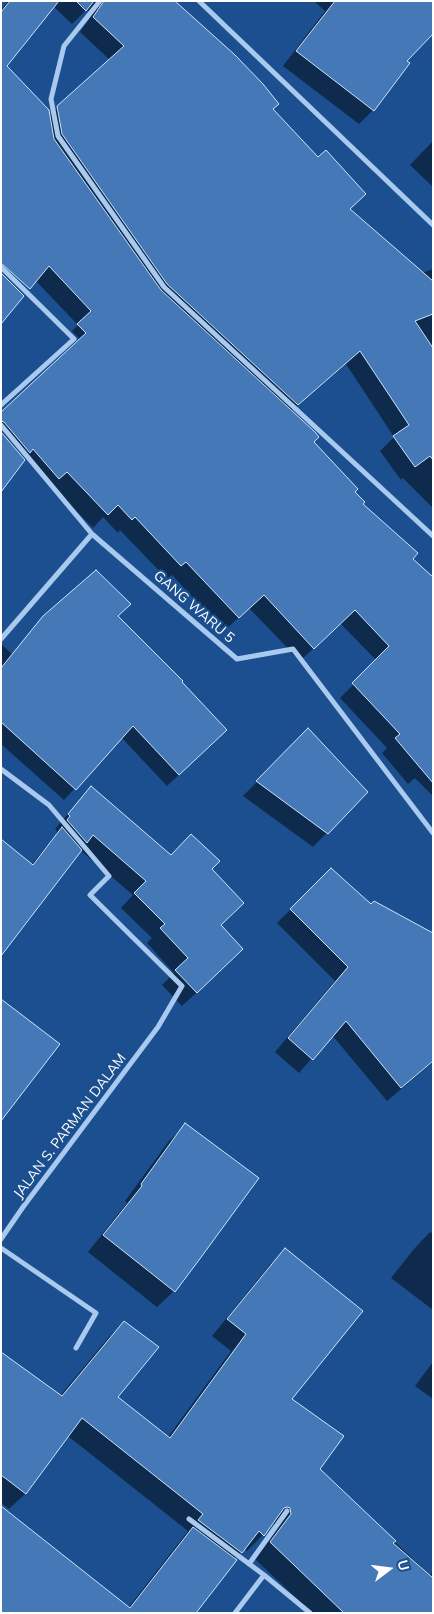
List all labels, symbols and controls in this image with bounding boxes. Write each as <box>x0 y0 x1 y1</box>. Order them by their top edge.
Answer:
street label: GANG WARU 5 <box>150 567 238 647</box>
street label: JALAN S. PARMAN DALAM <box>10 1050 130 1202</box>
north arrow <box>364 1544 414 1594</box>
text: U <box>393 1558 414 1572</box>

